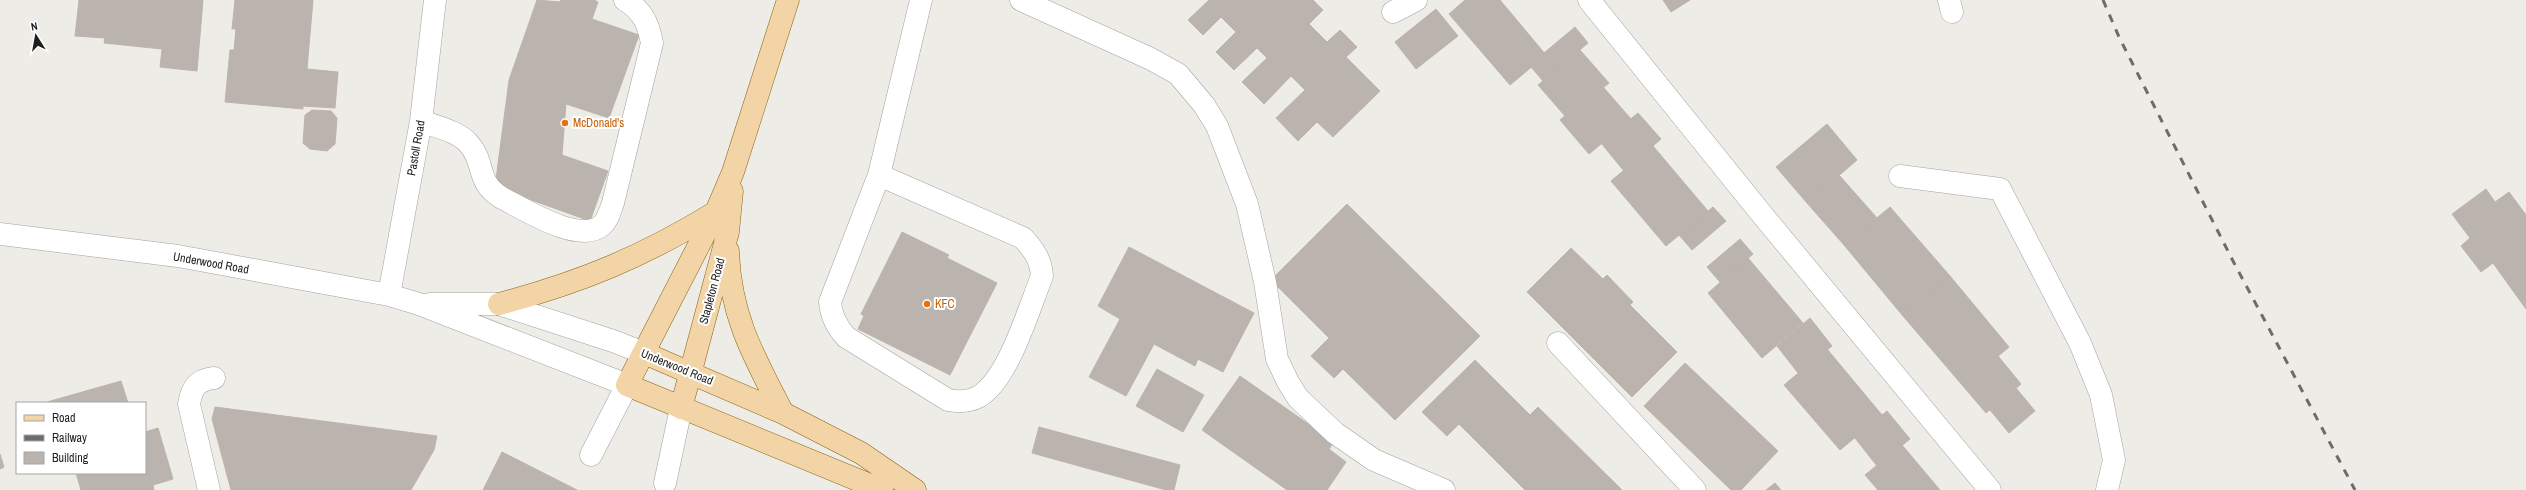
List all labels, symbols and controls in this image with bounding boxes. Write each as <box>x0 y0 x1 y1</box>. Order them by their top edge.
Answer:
north arrow <box>16 16 56 56</box>
text: N <box>30 19 39 34</box>
place label: McDonald's <box>573 115 624 131</box>
marker: McDonald's <box>560 118 570 128</box>
street label: Pastoll Road <box>403 119 429 177</box>
street label: Underwood Road <box>172 248 250 278</box>
street label: Stapleton Road <box>695 256 729 326</box>
place label: KFC <box>935 296 955 312</box>
marker: KFC <box>922 299 932 309</box>
street label: Underwood Road <box>639 345 715 389</box>
legend <box>16 402 146 474</box>
text: Road <box>52 410 76 426</box>
text: Railway <box>52 430 87 446</box>
text: Building <box>52 450 89 466</box>

